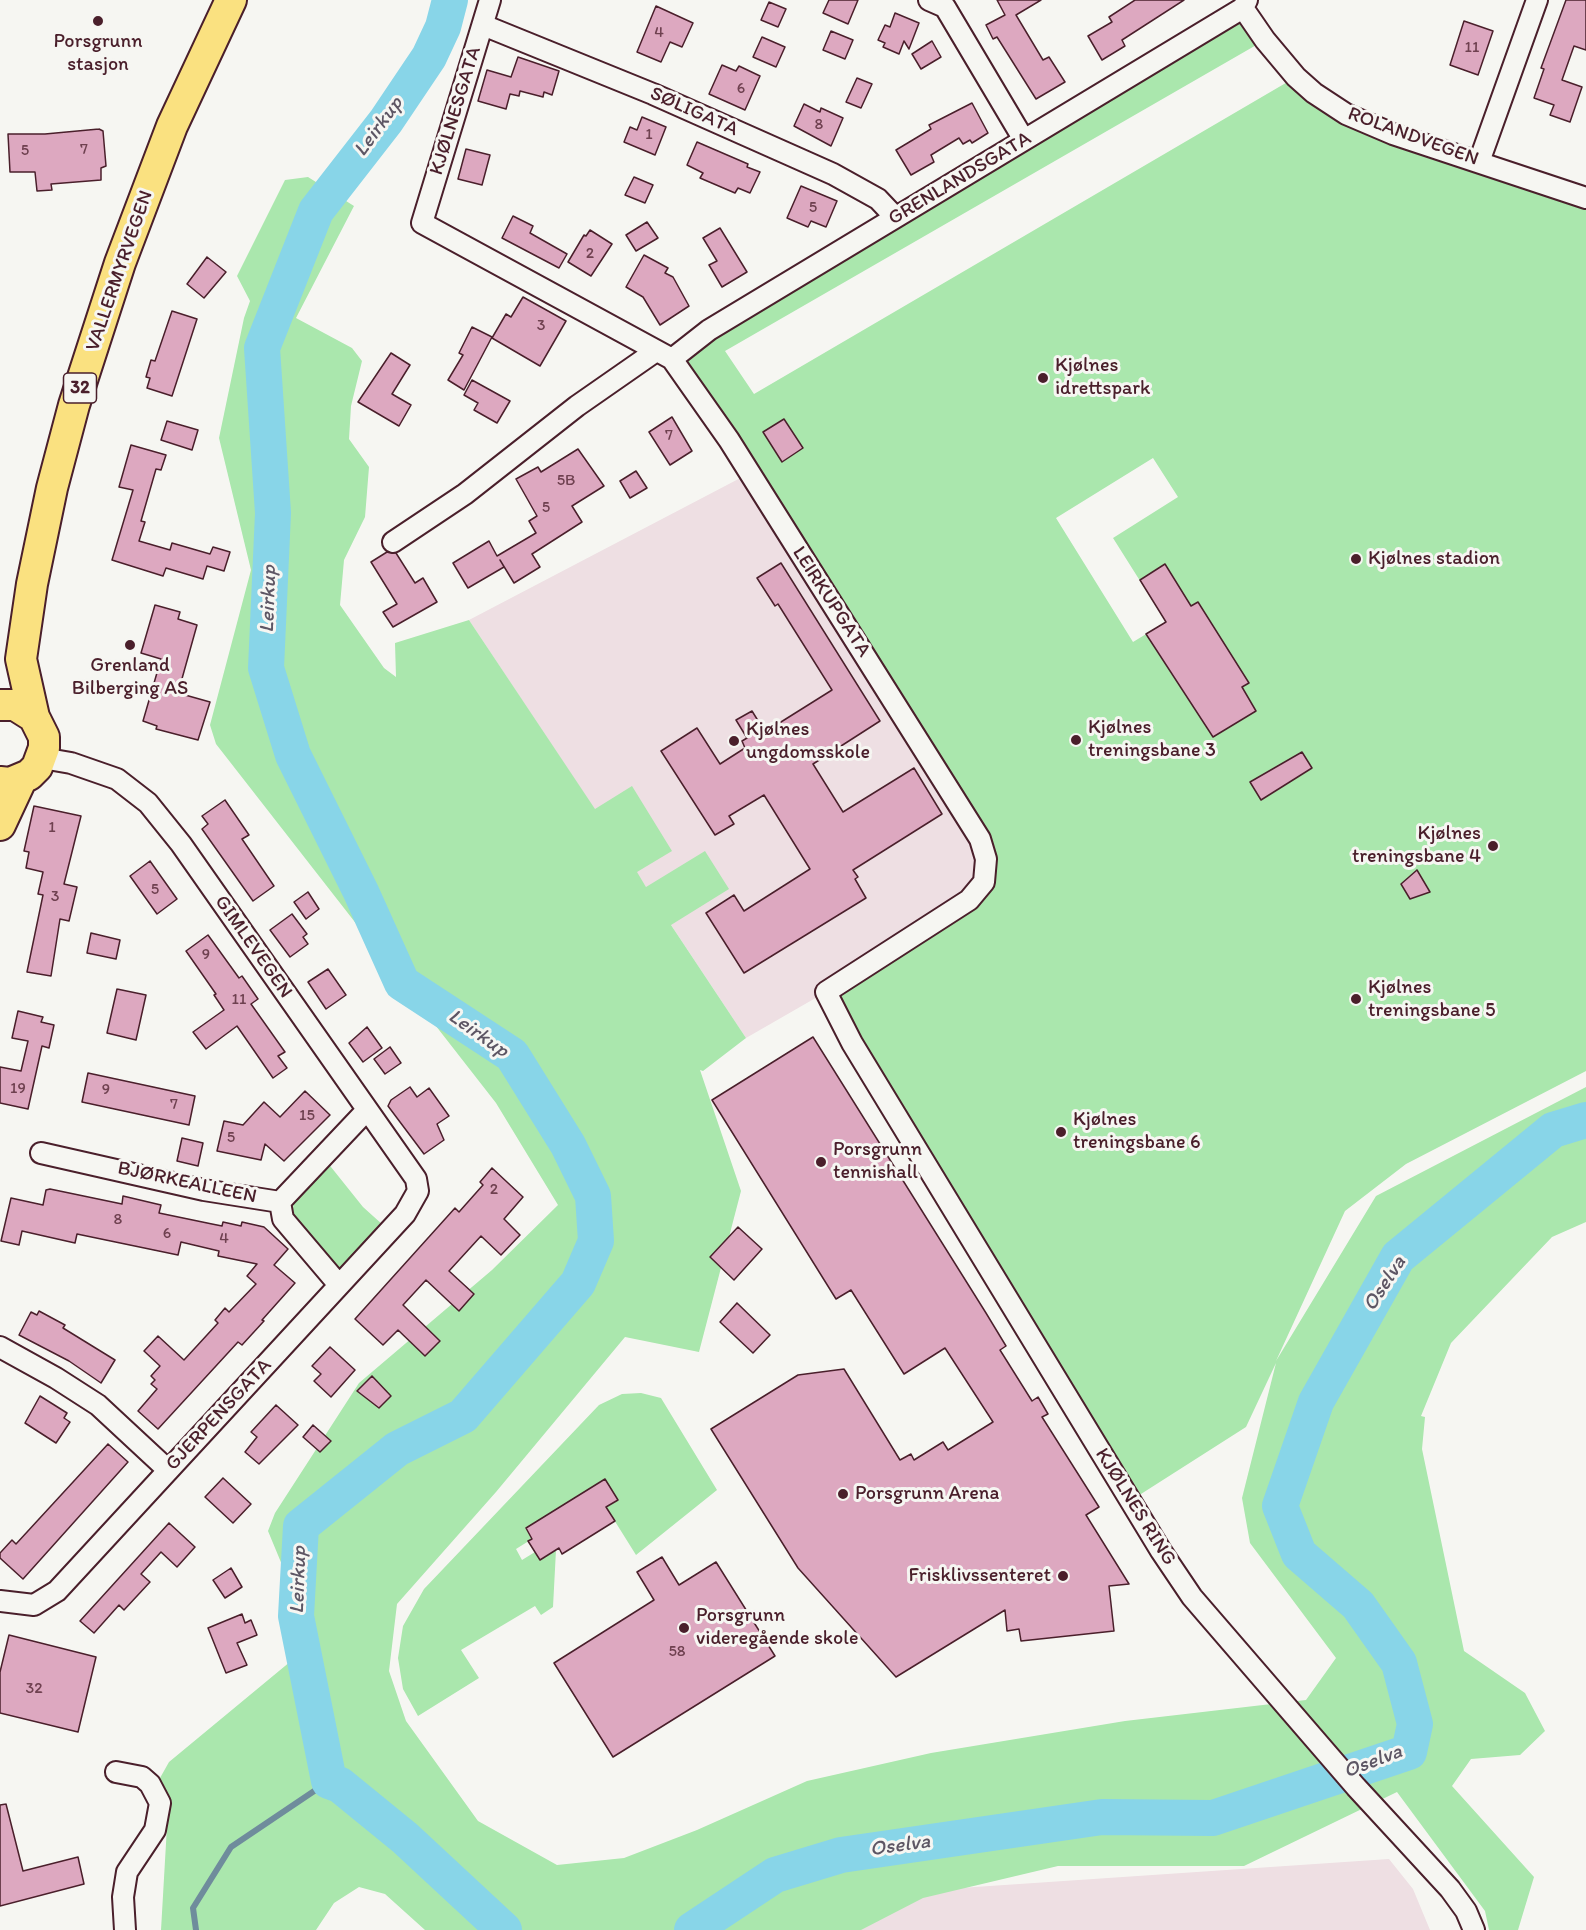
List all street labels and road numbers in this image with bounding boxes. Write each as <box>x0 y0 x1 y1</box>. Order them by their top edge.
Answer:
street label: KJØLNESGATA <box>425 44 487 178</box>
street label: SØLIGATA <box>646 82 742 142</box>
street label: ROLANDVEGEN <box>1344 102 1482 172</box>
street label: GRENLANDSGATA <box>884 127 1036 231</box>
street label: VALLERMYRVEGEN <box>81 188 159 354</box>
road number: 32 <box>64 373 97 403</box>
street label: LEIRKUPGATA <box>786 542 876 662</box>
street label: GIMLEVEGEN <box>209 891 297 1003</box>
street label: BJØRKEALLEEN <box>115 1157 259 1209</box>
street label: GJERPENSGATA <box>161 1354 277 1476</box>
street label: KJØLNES RING <box>1089 1444 1181 1570</box>

